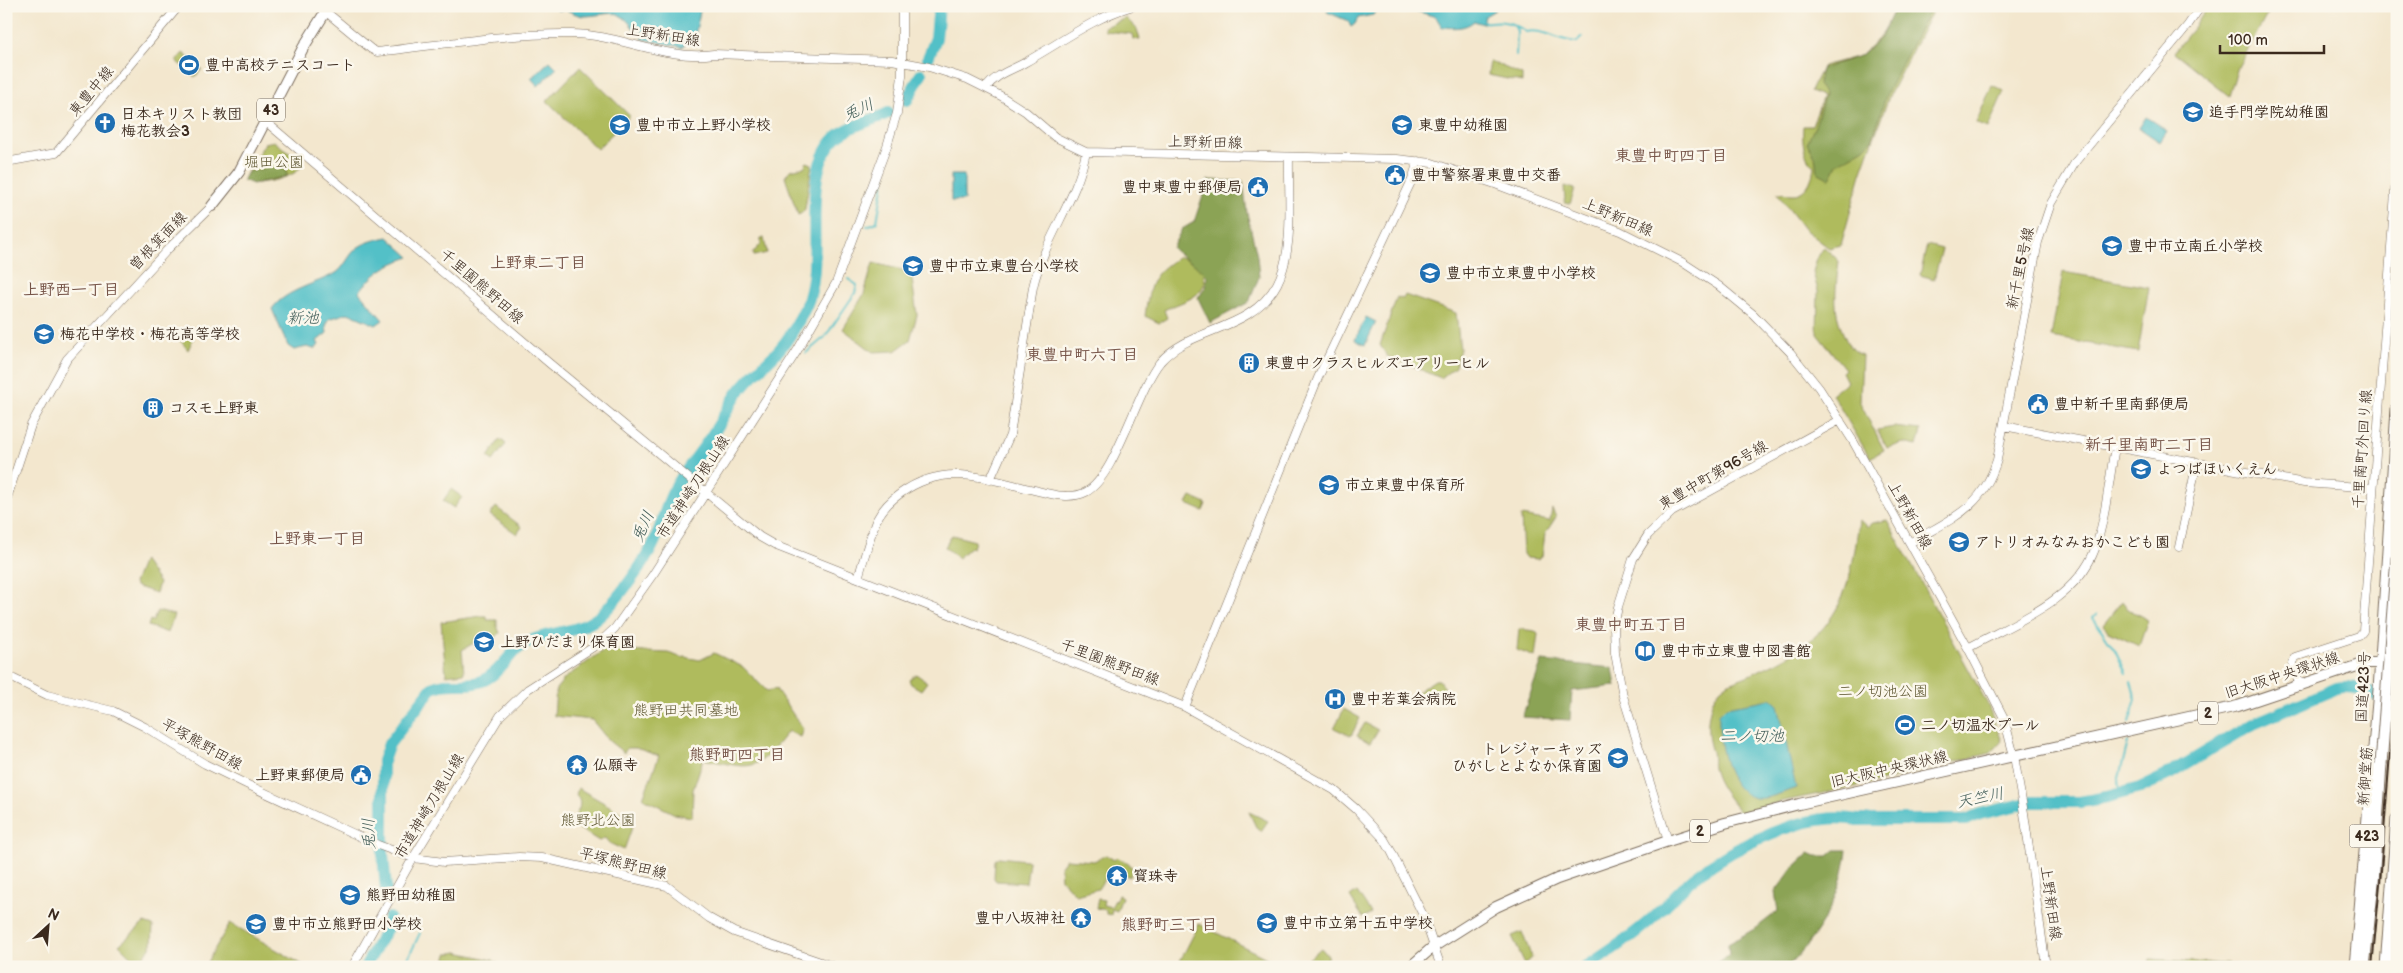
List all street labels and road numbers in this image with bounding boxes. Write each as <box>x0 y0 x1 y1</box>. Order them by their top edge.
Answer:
street label: 上野新田線 <box>624 20 701 51</box>
street label: 東豊中線 <box>65 62 118 120</box>
road number: 43 <box>257 98 285 122</box>
street label: 上野新田線 <box>1167 132 1243 153</box>
street label: 上野新田線 <box>1580 194 1656 241</box>
street label: 曽根箕面線 <box>125 208 191 275</box>
street label: 新千里5号線 <box>2003 225 2038 311</box>
street label: 千里園熊野田線 <box>436 245 528 328</box>
street label: 千里南町外回り線 <box>2349 389 2376 510</box>
street label: 市道神崎刀根山線 <box>653 432 734 543</box>
street label: 東豊中町第96号線 <box>1655 436 1771 514</box>
street label: 上野新田線 <box>1883 478 1936 553</box>
street label: 千里園熊野田線 <box>1057 635 1162 690</box>
street label: 旧大阪中央環状線 <box>2222 648 2342 703</box>
street label: 国道423号 <box>2352 651 2375 723</box>
road number: 2 <box>2198 701 2218 724</box>
street label: 平塚熊野田線 <box>158 714 246 775</box>
street label: 新御堂筋 <box>2354 745 2377 807</box>
street label: 旧大阪中央環状線 <box>1829 747 1950 792</box>
street label: 市道神崎刀根山線 <box>390 750 468 863</box>
road number: 2 <box>1690 819 1710 842</box>
road number: 423 <box>2350 824 2384 848</box>
street label: 平塚熊野田線 <box>577 843 669 884</box>
street label: 上野新田線 <box>2036 865 2065 942</box>

